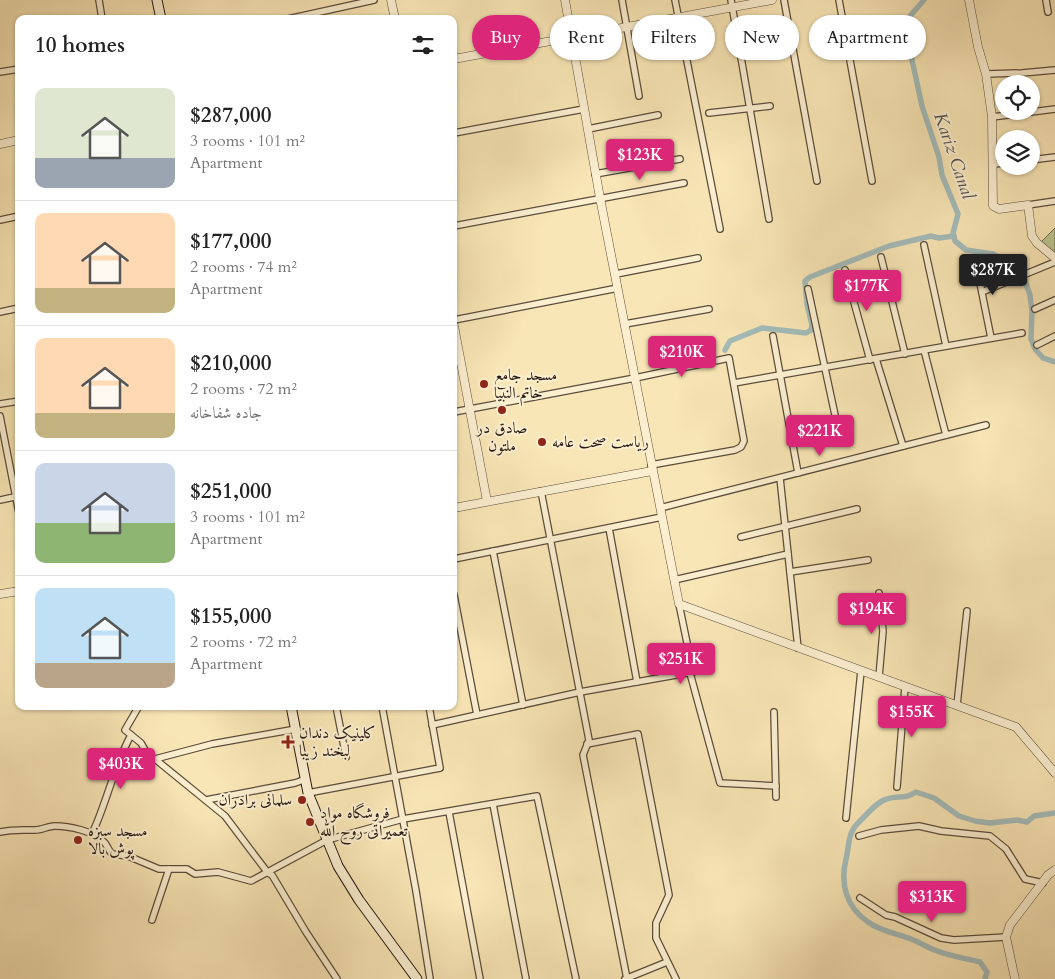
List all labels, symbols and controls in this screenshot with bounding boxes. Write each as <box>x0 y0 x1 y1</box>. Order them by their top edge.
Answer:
chip: Buy <box>472 15 540 60</box>
chip: Rent <box>550 15 622 60</box>
chip: Filters <box>632 15 715 60</box>
chip: New <box>725 15 799 60</box>
chip: Apartment <box>809 15 926 60</box>
text: 10 homes <box>35 31 125 60</box>
icon: filters <box>409 31 437 59</box>
map controls <box>995 75 1040 175</box>
button: locate <box>995 75 1040 120</box>
text: $287,000 <box>190 101 271 130</box>
icon: home <box>75 108 135 168</box>
water label: Kariz Canal <box>927 109 981 204</box>
text: 3 rooms · 101 m² <box>190 130 305 152</box>
button: layers <box>995 130 1040 175</box>
pin: $123K <box>605 138 675 181</box>
text: $123K <box>617 144 663 166</box>
text: Apartment <box>190 152 263 174</box>
text: $177,000 <box>190 227 271 256</box>
icon: home <box>75 233 135 293</box>
pin: $287K <box>958 254 1028 296</box>
text: 2 rooms · 74 m² <box>190 256 297 278</box>
text: $287K <box>970 259 1016 281</box>
pin: $177K <box>832 270 902 312</box>
text: $177K <box>844 275 890 297</box>
text: Apartment <box>190 278 263 300</box>
pin: $210K <box>647 336 717 378</box>
text: $210K <box>659 341 705 363</box>
text: $210,000 <box>190 349 271 378</box>
icon: home <box>75 358 135 418</box>
place label: مسجد جامع خاتم النبیا <box>494 364 557 407</box>
text: 2 rooms · 72 m² <box>190 378 297 400</box>
marker: مسجد جامع خاتم النبیا <box>478 378 490 390</box>
text: جاده شفاخانه <box>190 402 262 424</box>
marker: صادق در ملتون <box>496 404 508 416</box>
pin: $221K <box>785 414 855 457</box>
place label: صادق در ملتون <box>475 417 527 457</box>
text: $221K <box>797 420 843 442</box>
place label: ریاست صحت عامه <box>552 431 649 453</box>
marker: ریاست صحت عامه <box>536 436 548 448</box>
text: $251,000 <box>190 477 271 506</box>
icon: home <box>75 483 135 543</box>
text: 3 rooms · 101 m² <box>190 506 305 528</box>
text: Apartment <box>190 528 263 550</box>
pin: $194K <box>837 592 907 635</box>
text: $194K <box>849 598 895 620</box>
text: $155,000 <box>190 602 271 631</box>
icon: home <box>75 608 135 668</box>
text: 2 rooms · 72 m² <box>190 631 297 653</box>
pin: $251K <box>646 642 716 685</box>
text: $251K <box>658 648 704 670</box>
text: Apartment <box>190 653 263 675</box>
pin: $155K <box>877 696 947 738</box>
text: $155K <box>889 701 935 723</box>
place label: کلینیک دندان لبخند زیبا <box>299 722 376 762</box>
marker: کلینیک دندان لبخند زیبا <box>281 735 295 749</box>
pin: $403K <box>86 748 156 790</box>
text: $403K <box>98 753 144 775</box>
place label: سلمانی برادران <box>218 789 292 811</box>
marker: سلمانی برادران <box>296 794 308 806</box>
place label: فروشگاه مواد تعمیراتی روح الله <box>320 802 408 845</box>
marker: فروشگاه مواد تعمیراتی روح الله <box>304 816 316 828</box>
place label: مسجد سبزه پوش بالا <box>88 820 147 860</box>
marker: مسجد سبزه پوش بالا <box>72 834 84 846</box>
pin: $313K <box>897 880 967 923</box>
text: $313K <box>909 886 955 908</box>

